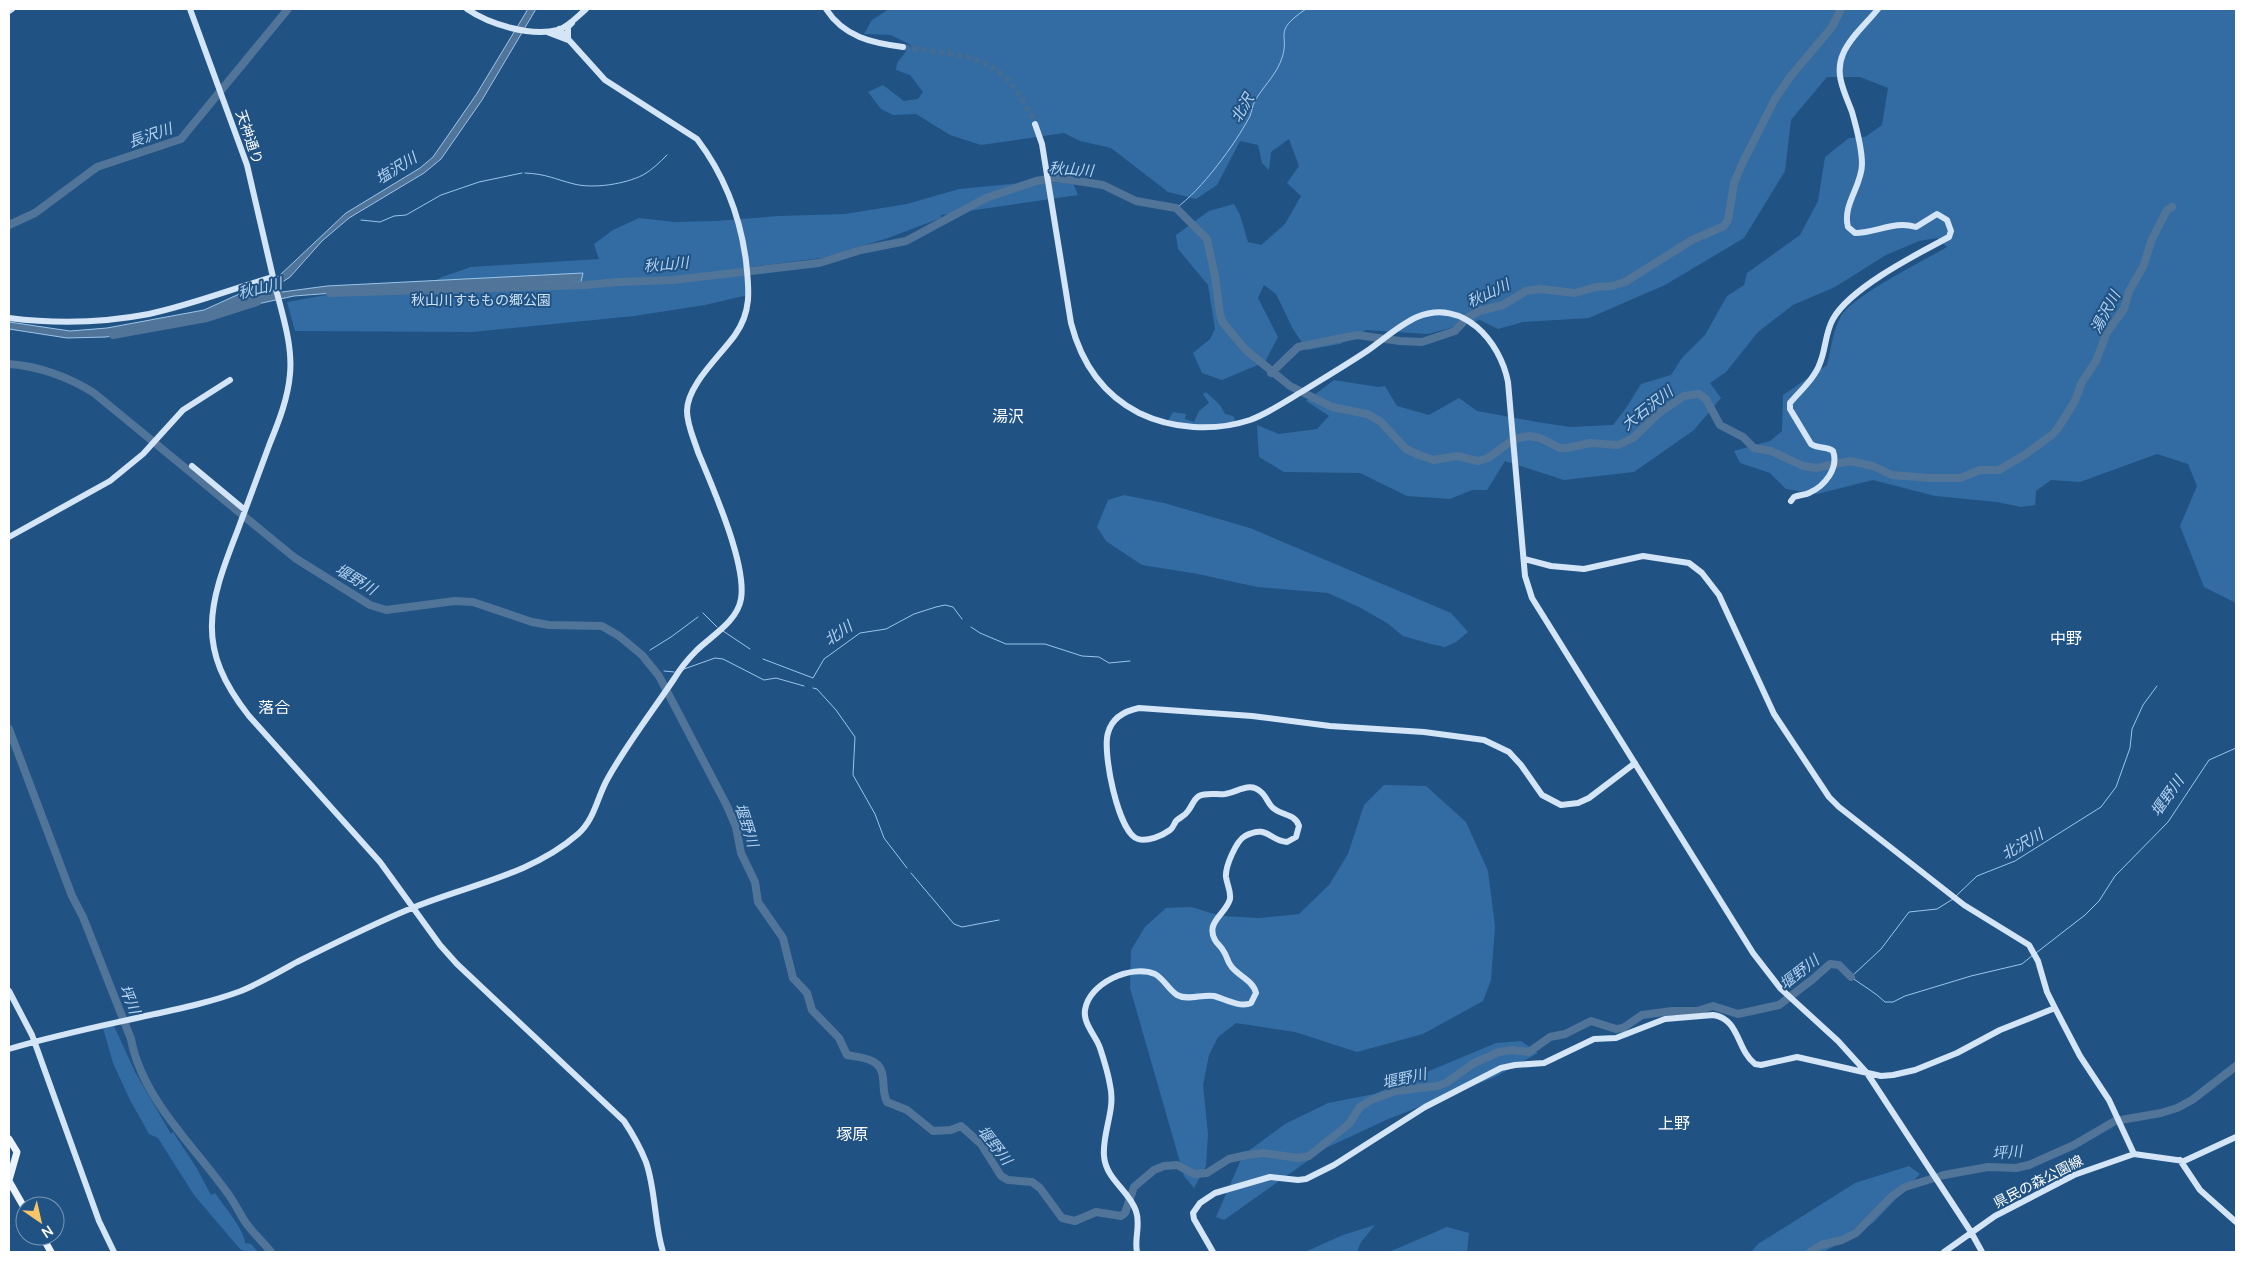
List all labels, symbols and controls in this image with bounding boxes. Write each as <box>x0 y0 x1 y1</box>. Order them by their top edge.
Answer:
water label: 北沢 <box>1225 88 1260 126</box>
street label: 天神通り <box>232 107 268 167</box>
water label: 長沢川 <box>125 117 177 152</box>
water label: 塩沢川 <box>371 146 422 189</box>
water label: 秋山川 <box>1048 157 1096 181</box>
water label: 秋山川 <box>643 251 691 276</box>
water label: 秋山川 <box>236 272 286 304</box>
water label: 秋山川 <box>1463 273 1515 312</box>
water label: 湯沢川 <box>2085 285 2126 337</box>
park label: 秋山川すももの郷公園 <box>411 290 551 309</box>
water label: 大石沢川 <box>1617 380 1679 435</box>
district label: 湯沢 <box>992 405 1024 427</box>
water label: 堰野川 <box>331 558 382 601</box>
water label: 北川 <box>820 615 858 650</box>
district label: 中野 <box>2050 627 2082 649</box>
district label: 落合 <box>258 696 290 718</box>
water label: 堰野川 <box>2145 770 2190 820</box>
water label: 堰野川 <box>730 800 765 852</box>
water label: 北沢川 <box>1997 823 2048 864</box>
water label: 堰野川 <box>1775 949 1825 994</box>
water label: 坪川 <box>115 981 146 1019</box>
water label: 堰野川 <box>1380 1063 1430 1093</box>
district label: 上野 <box>1658 1112 1690 1134</box>
water label: 堰野川 <box>973 1121 1018 1171</box>
district label: 塚原 <box>836 1123 868 1145</box>
water label: 坪川 <box>1991 1140 2025 1164</box>
street label: 県民の森公園線 <box>1990 1150 2086 1212</box>
north arrow <box>15 1196 65 1246</box>
text: N <box>38 1222 57 1243</box>

